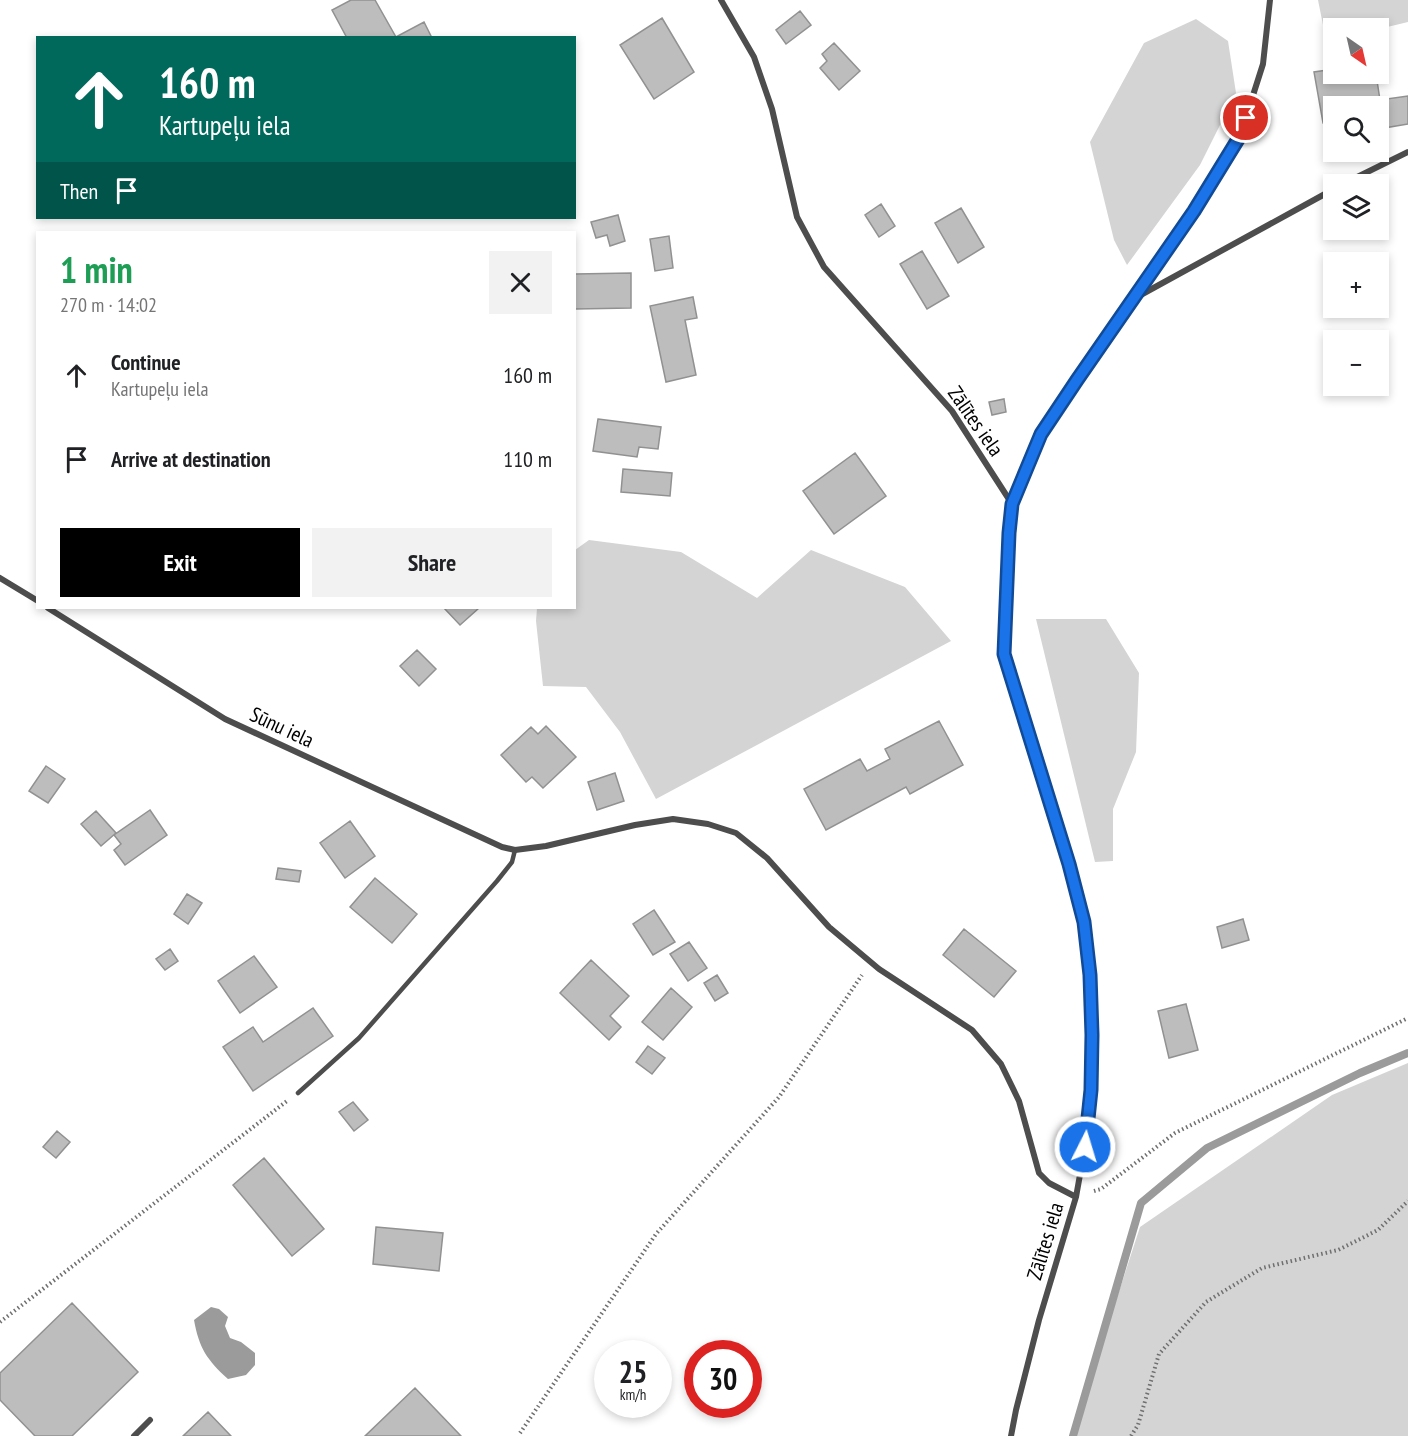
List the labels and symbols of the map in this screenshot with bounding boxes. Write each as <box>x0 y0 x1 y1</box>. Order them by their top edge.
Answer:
north arrow <box>1323 18 1389 84</box>
pin <box>1220 92 1271 143</box>
street label: Zālītes iela <box>942 381 1010 461</box>
street label: Sūnu iela <box>246 701 318 753</box>
position arrow <box>1053 1115 1117 1179</box>
street label: Zālītes iela <box>1020 1199 1070 1283</box>
speed limit sign: 30 <box>684 1340 762 1418</box>

